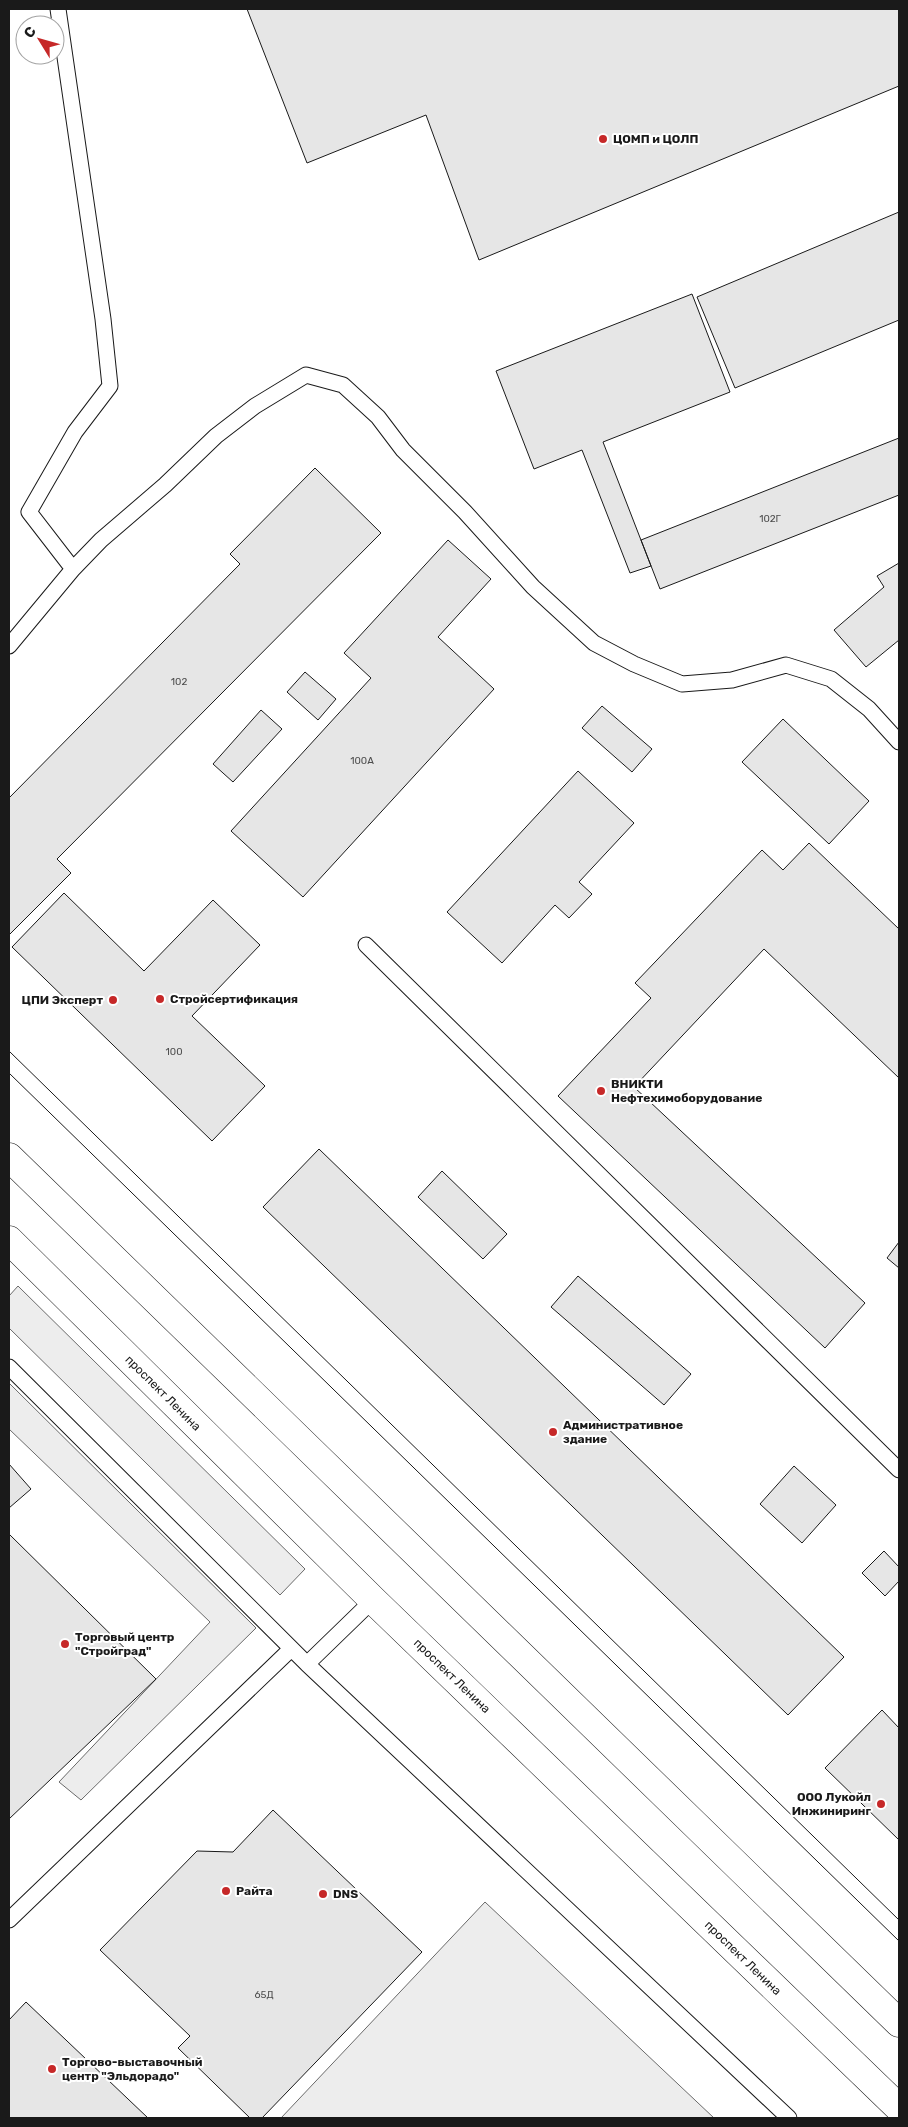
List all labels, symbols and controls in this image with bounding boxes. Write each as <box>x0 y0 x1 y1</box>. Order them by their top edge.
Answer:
north arrow <box>15 15 65 65</box>
text: С <box>20 23 40 42</box>
place label: ЦОМП и ЦОЛП <box>613 132 698 146</box>
marker: ЦОМП и ЦОЛП <box>597 133 609 145</box>
house number: 102Г <box>759 513 782 525</box>
house number: 102 <box>171 676 187 688</box>
house number: 100А <box>350 755 374 767</box>
place label: Стройсертификация <box>170 992 298 1006</box>
place label: ЦПИ Эксперт <box>22 993 103 1007</box>
marker: Стройсертификация <box>154 993 166 1005</box>
marker: ЦПИ Эксперт <box>107 994 119 1006</box>
house number: 100 <box>166 1046 182 1058</box>
place label: ВНИКТИ Нефтехимоборудование <box>611 1077 762 1105</box>
marker: ВНИКТИ Нефтехимоборудование <box>595 1085 607 1097</box>
street label: проспект Ленина <box>122 1352 204 1434</box>
place label: Административное здание <box>563 1418 683 1446</box>
marker: Административное здание <box>547 1426 559 1438</box>
place label: Торговый центр "Стройград" <box>75 1630 175 1658</box>
street label: проспект Ленина <box>411 1636 493 1716</box>
marker: Торговый центр "Стройград" <box>59 1638 71 1650</box>
place label: ООО Лукойл Инжиниринг <box>792 1790 871 1818</box>
marker: ООО Лукойл Инжиниринг <box>875 1798 887 1810</box>
place label: Райта <box>236 1884 273 1898</box>
marker: Райта <box>220 1885 232 1897</box>
place label: DNS <box>333 1887 358 1901</box>
marker: DNS <box>317 1888 329 1900</box>
street label: проспект Ленина <box>702 1918 784 1998</box>
house number: 65Д <box>254 1989 274 2001</box>
place label: Торгово-выставочный центр "Эльдорадо" <box>62 2055 203 2083</box>
marker: Торгово-выставочный центр "Эльдорадо" <box>46 2063 58 2075</box>

